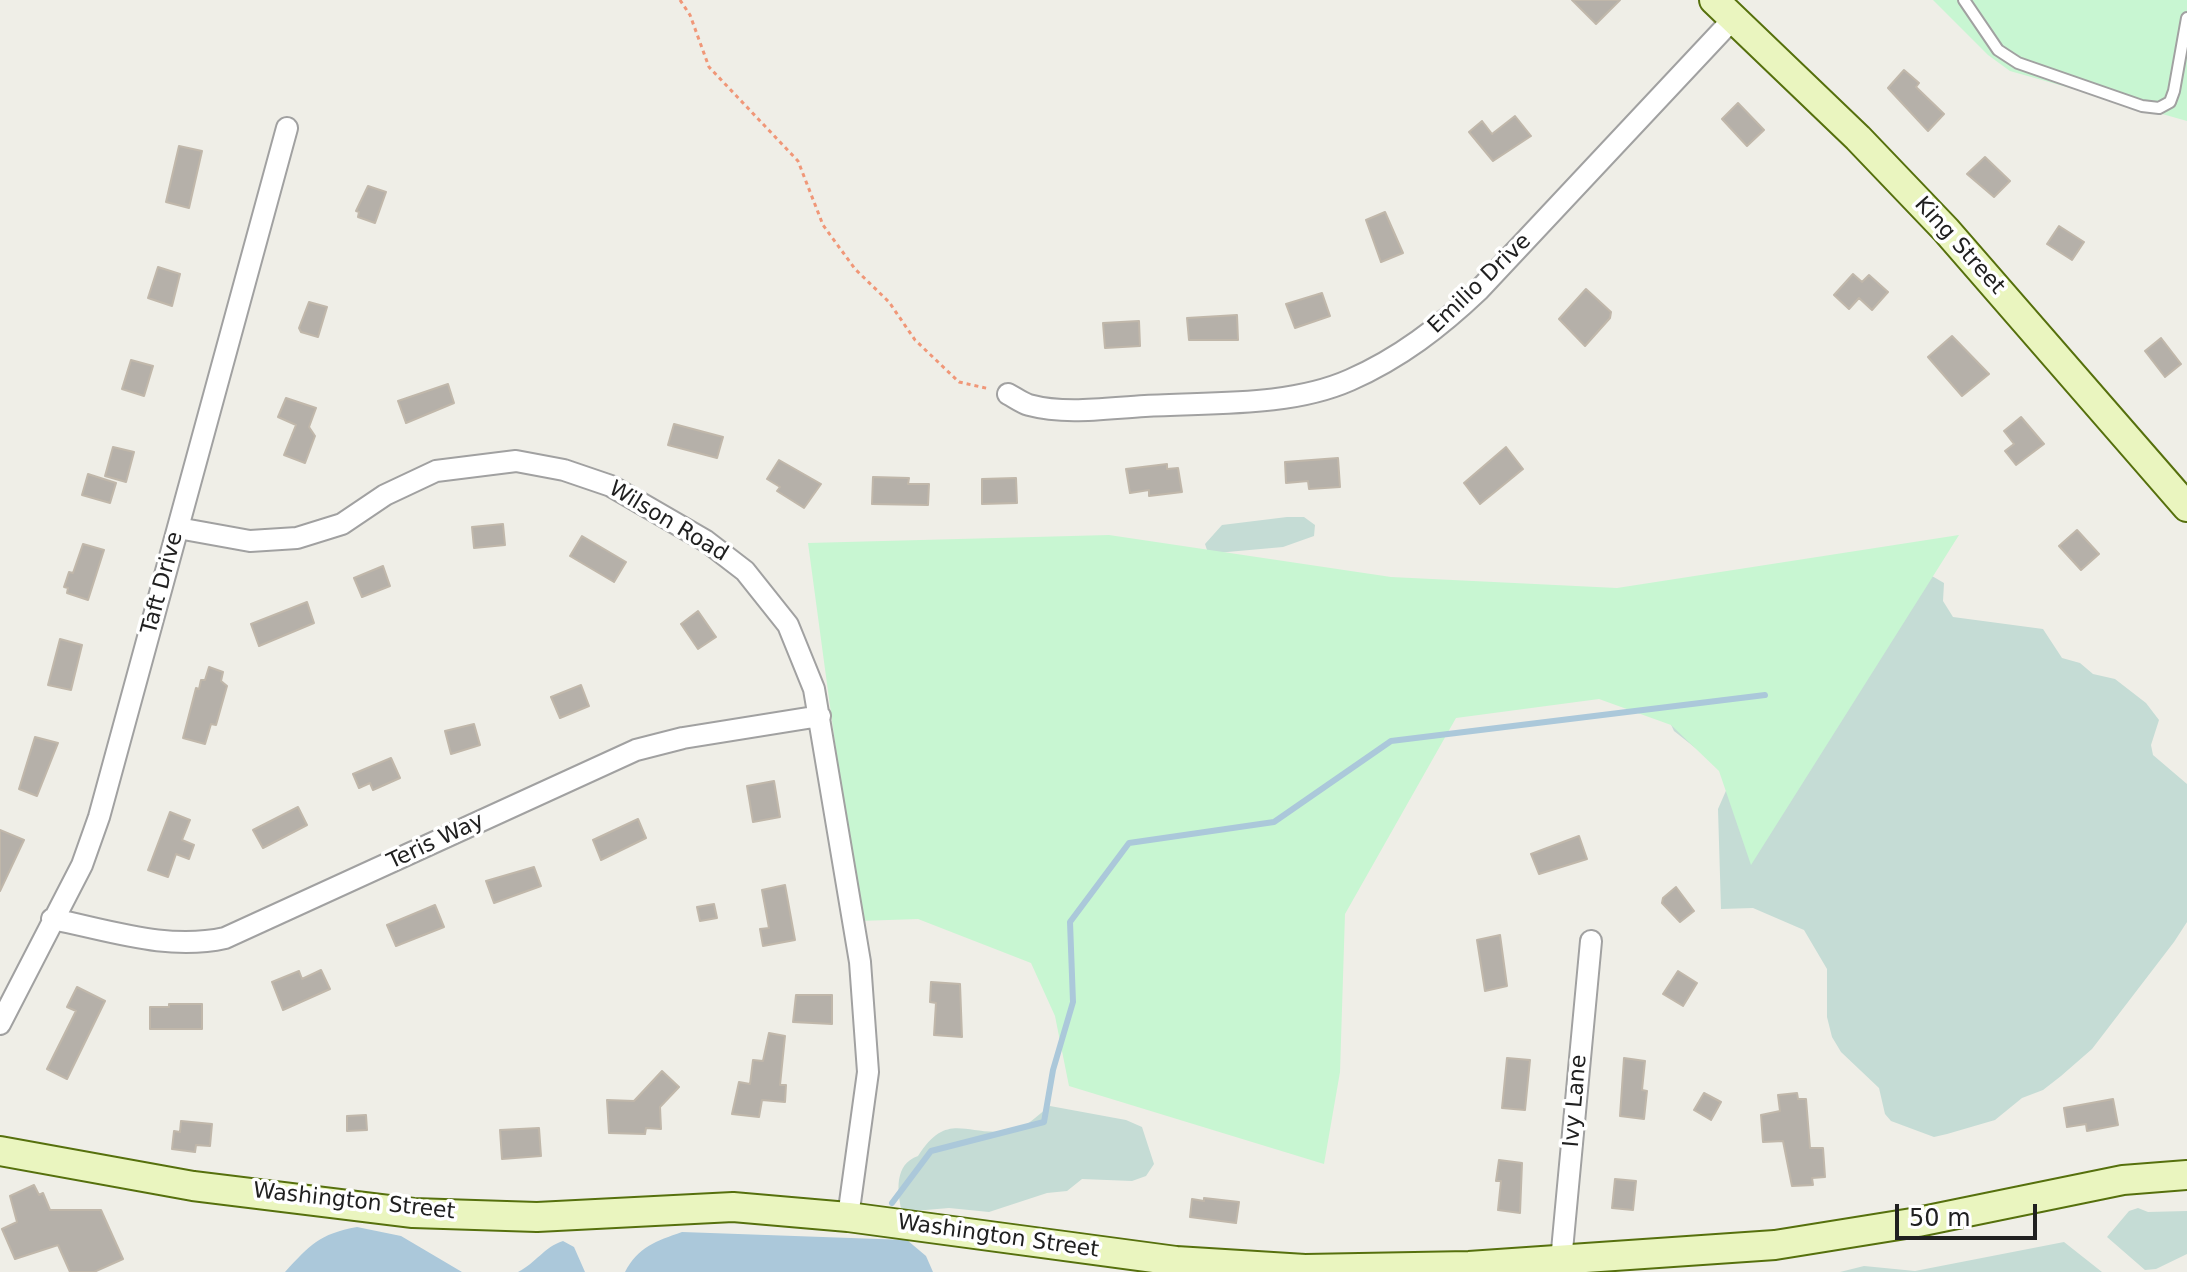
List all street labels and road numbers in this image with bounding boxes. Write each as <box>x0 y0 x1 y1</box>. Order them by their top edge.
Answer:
street label: King Street <box>1908 192 2010 300</box>
street label: Emilio Drive <box>1423 228 1537 340</box>
street label: Wilson Road <box>604 476 732 568</box>
street label: Taft Drive <box>137 529 189 637</box>
street label: Teris Way <box>383 808 489 876</box>
street label: Ivy Lane <box>1559 1054 1593 1148</box>
street label: Washington Street <box>252 1178 456 1226</box>
street label: Washington Street <box>896 1210 1100 1264</box>

